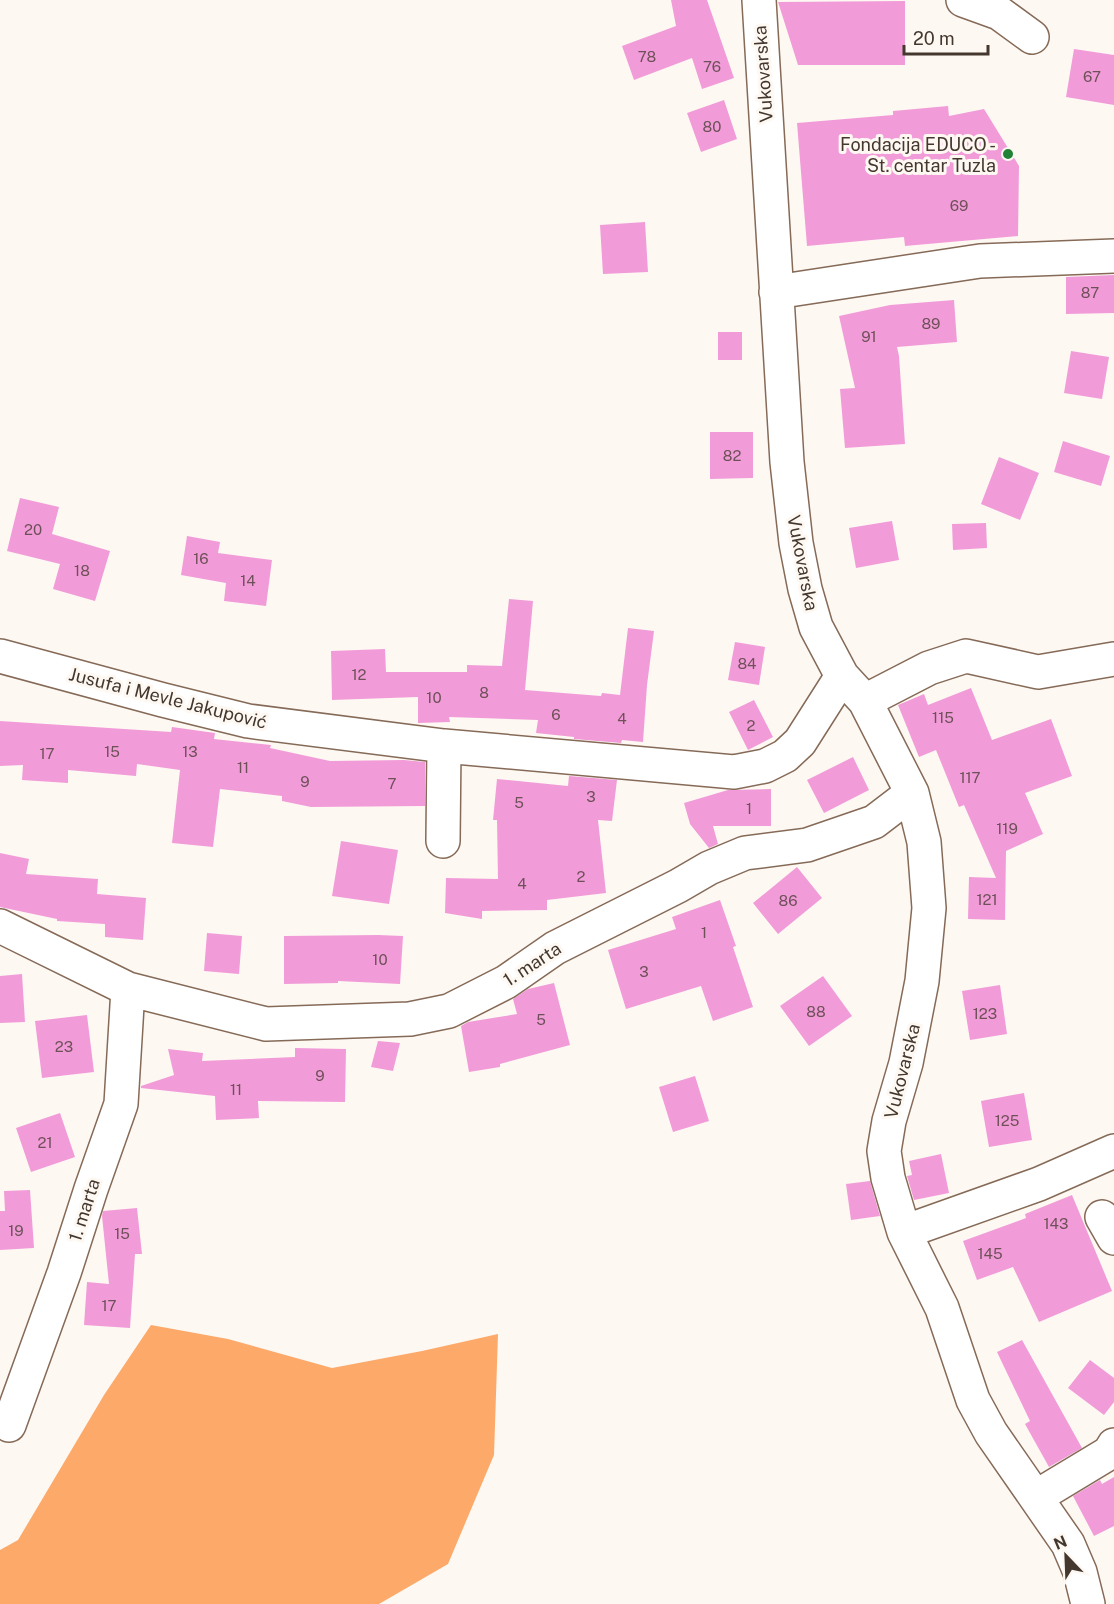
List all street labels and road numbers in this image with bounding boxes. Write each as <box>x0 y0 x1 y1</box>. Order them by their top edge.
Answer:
street label: Vukovarska <box>749 25 777 123</box>
street label: Vukovarska <box>783 513 823 613</box>
street label: Jusufa i Mevle Jakupović <box>67 663 269 733</box>
street label: 1. marta <box>499 938 565 990</box>
street label: Vukovarska <box>880 1021 924 1121</box>
street label: 1. marta <box>64 1176 104 1244</box>

